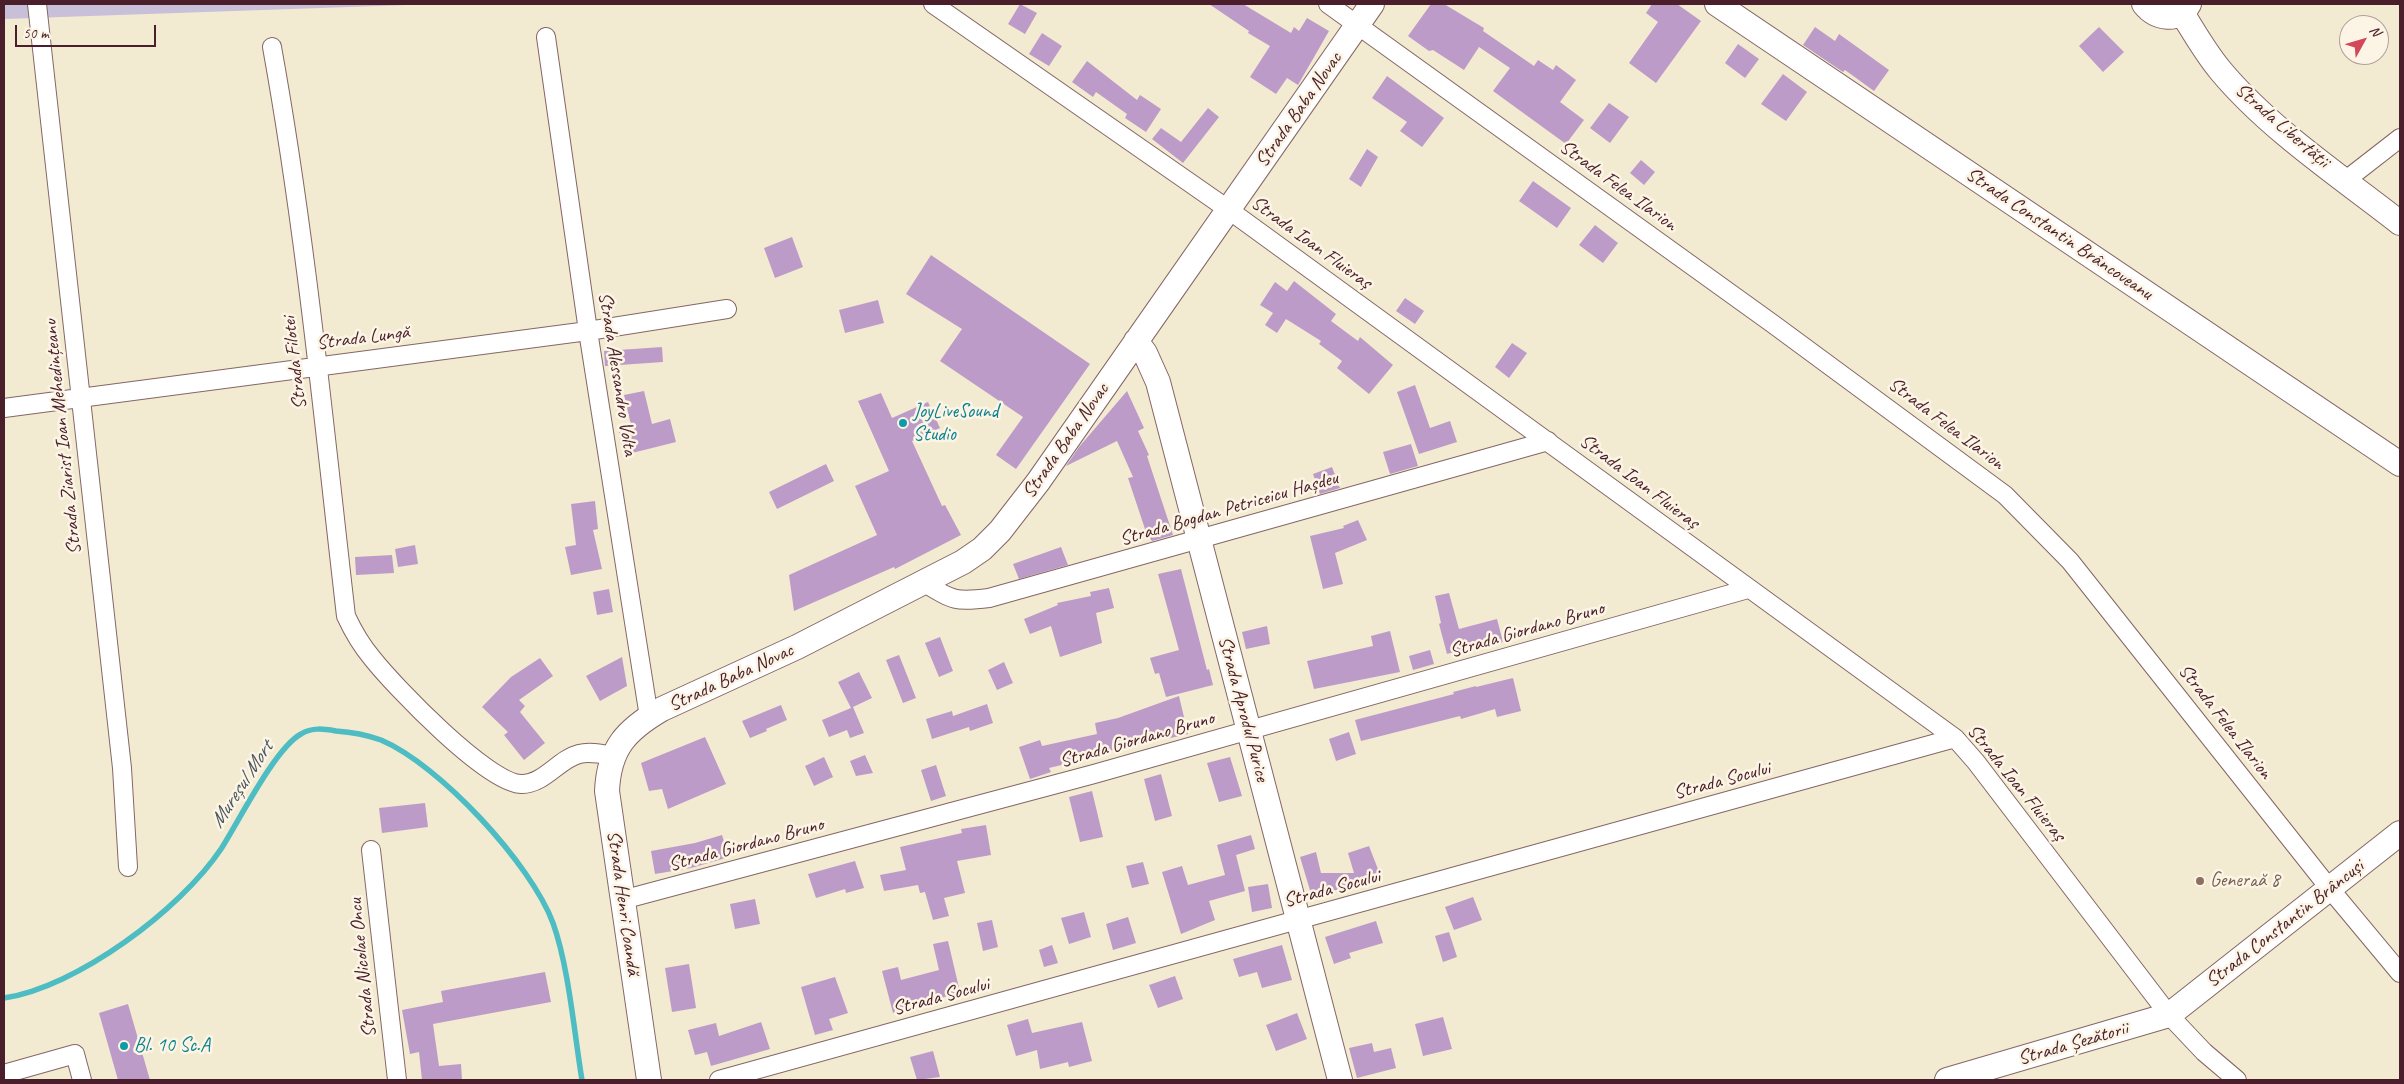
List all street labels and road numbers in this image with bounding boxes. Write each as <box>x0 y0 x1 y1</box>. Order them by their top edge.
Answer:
street label: Strada Baba Novac <box>1250 48 1348 172</box>
street label: Strada Libertății <box>2230 78 2334 174</box>
street label: Strada Felea Ilarion <box>1555 135 1681 237</box>
street label: Strada Constantin Brâncoveanu <box>1961 162 2157 306</box>
street label: Strada Ioan Fluieraș <box>1246 191 1376 295</box>
street label: Strada Alessandro Volta <box>592 291 642 457</box>
street label: Strada Filotei <box>277 315 313 411</box>
street label: Strada Ziarist Ioan Mehedințeanu <box>39 318 87 556</box>
street label: Strada Lungă <box>315 320 411 356</box>
street label: Strada Felea Ilarion <box>1883 372 2009 476</box>
street label: Strada Baba Novac <box>1017 379 1115 503</box>
street label: Strada Ioan Fluieraș <box>1575 429 1703 535</box>
street label: Strada Bogdan Petriceicu Hașdeu <box>1117 466 1341 552</box>
street label: Strada Giordano Bruno <box>1447 597 1607 663</box>
street label: Strada Aprodul Purice <box>1212 634 1274 784</box>
street label: Strada Baba Novac <box>665 639 797 717</box>
street label: Strada Felea Ilarion <box>2173 660 2277 784</box>
street label: Strada Giordano Bruno <box>1057 707 1217 773</box>
street label: Strada Ioan Fluieraș <box>1962 720 2070 846</box>
street label: Strada Socului <box>1671 757 1773 805</box>
street label: Strada Giordano Bruno <box>666 813 826 877</box>
street label: Strada Henri Coandă <box>601 829 645 977</box>
street label: Strada Constantin Brâncuși <box>2201 855 2369 993</box>
street label: Strada Socului <box>1281 865 1383 913</box>
street label: Strada Nicolae Oncu <box>344 897 382 1039</box>
street label: Strada Socului <box>890 973 992 1021</box>
street label: Strada Șezătorii <box>2015 1017 2131 1071</box>

